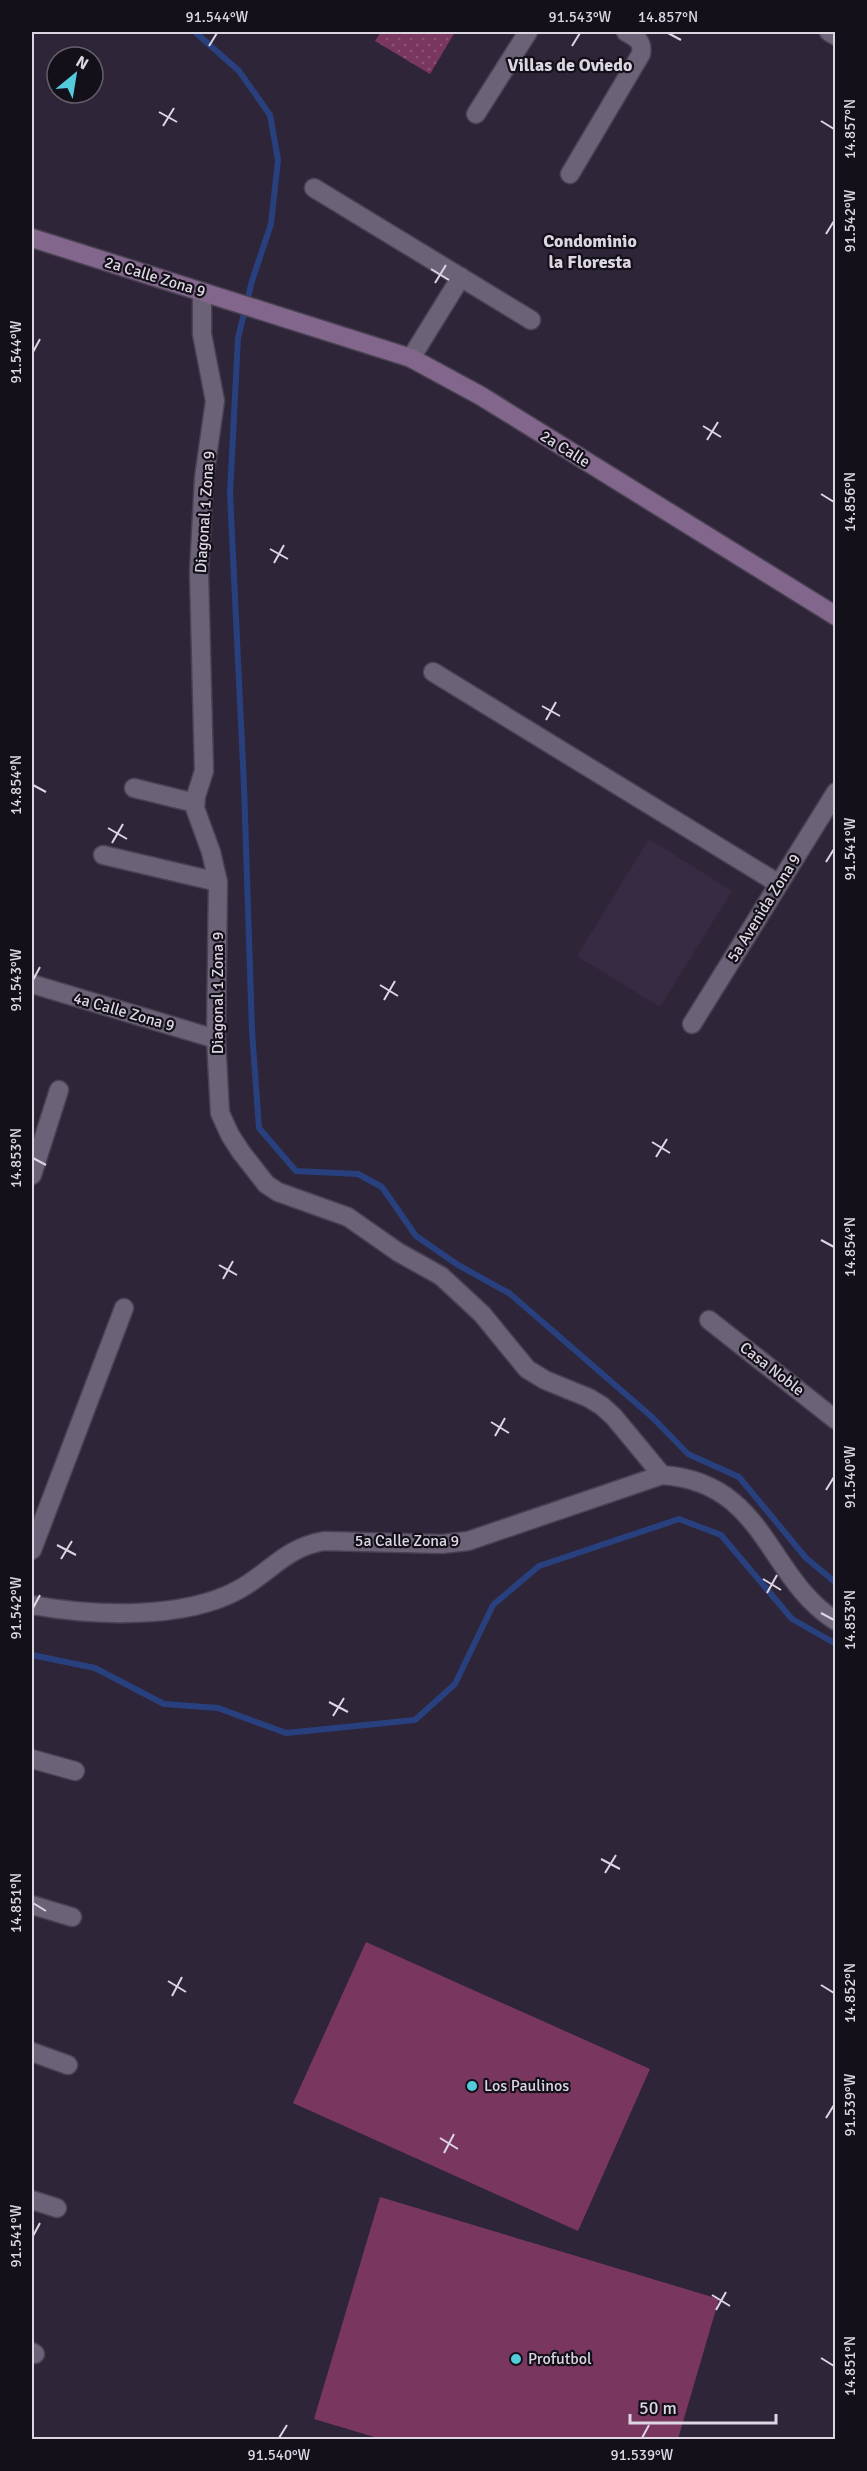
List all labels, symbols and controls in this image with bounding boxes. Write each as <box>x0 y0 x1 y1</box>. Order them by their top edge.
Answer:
text: 91.544°W <box>186 8 249 26</box>
text: 91.543°W <box>549 8 612 26</box>
text: 14.857°N <box>638 8 698 26</box>
north arrow <box>45 45 105 105</box>
text: N <box>72 51 92 74</box>
district label: Villas de Oviedo <box>508 54 632 76</box>
text: 14.857°N <box>841 99 859 159</box>
text: 91.542°W <box>841 189 859 252</box>
district label: Condominio la Floresta <box>543 230 637 273</box>
street label: 2a Calle Zona 9 <box>102 252 208 302</box>
text: 91.544°W <box>7 320 25 383</box>
street label: 2a Calle <box>536 426 594 472</box>
street label: Diagonal 1 Zona 9 <box>191 450 219 574</box>
text: 14.856°N <box>841 472 859 532</box>
text: 14.854°N <box>7 755 25 815</box>
text: 91.541°W <box>841 817 859 880</box>
street label: 5a Avenida Zona 9 <box>723 850 805 966</box>
street label: Diagonal 1 Zona 9 <box>208 932 228 1054</box>
text: 91.543°W <box>7 948 25 1011</box>
street label: 4a Calle Zona 9 <box>71 988 177 1036</box>
text: 14.853°N <box>7 1128 25 1188</box>
text: 14.854°N <box>841 1217 859 1277</box>
street label: Casa Noble <box>736 1338 808 1400</box>
text: 91.540°W <box>841 1445 859 1508</box>
street label: 5a Calle Zona 9 <box>355 1531 459 1551</box>
text: 91.542°W <box>7 1576 25 1639</box>
text: 14.853°N <box>841 1590 859 1650</box>
text: 14.851°N <box>7 1873 25 1933</box>
text: 14.852°N <box>841 1963 859 2023</box>
text: 91.539°W <box>841 2073 859 2136</box>
place label: Los Paulinos <box>484 2076 569 2096</box>
marker: Los Paulinos <box>465 2079 479 2093</box>
text: 91.541°W <box>7 2204 25 2267</box>
text: 14.851°N <box>841 2336 859 2396</box>
place label: Profutbol <box>528 2349 592 2369</box>
marker: Profutbol <box>509 2352 523 2366</box>
scale bar <box>630 2387 776 2425</box>
text: 50 m <box>639 2397 677 2419</box>
text: 91.540°W <box>248 2446 311 2464</box>
text: 91.539°W <box>611 2446 674 2464</box>

